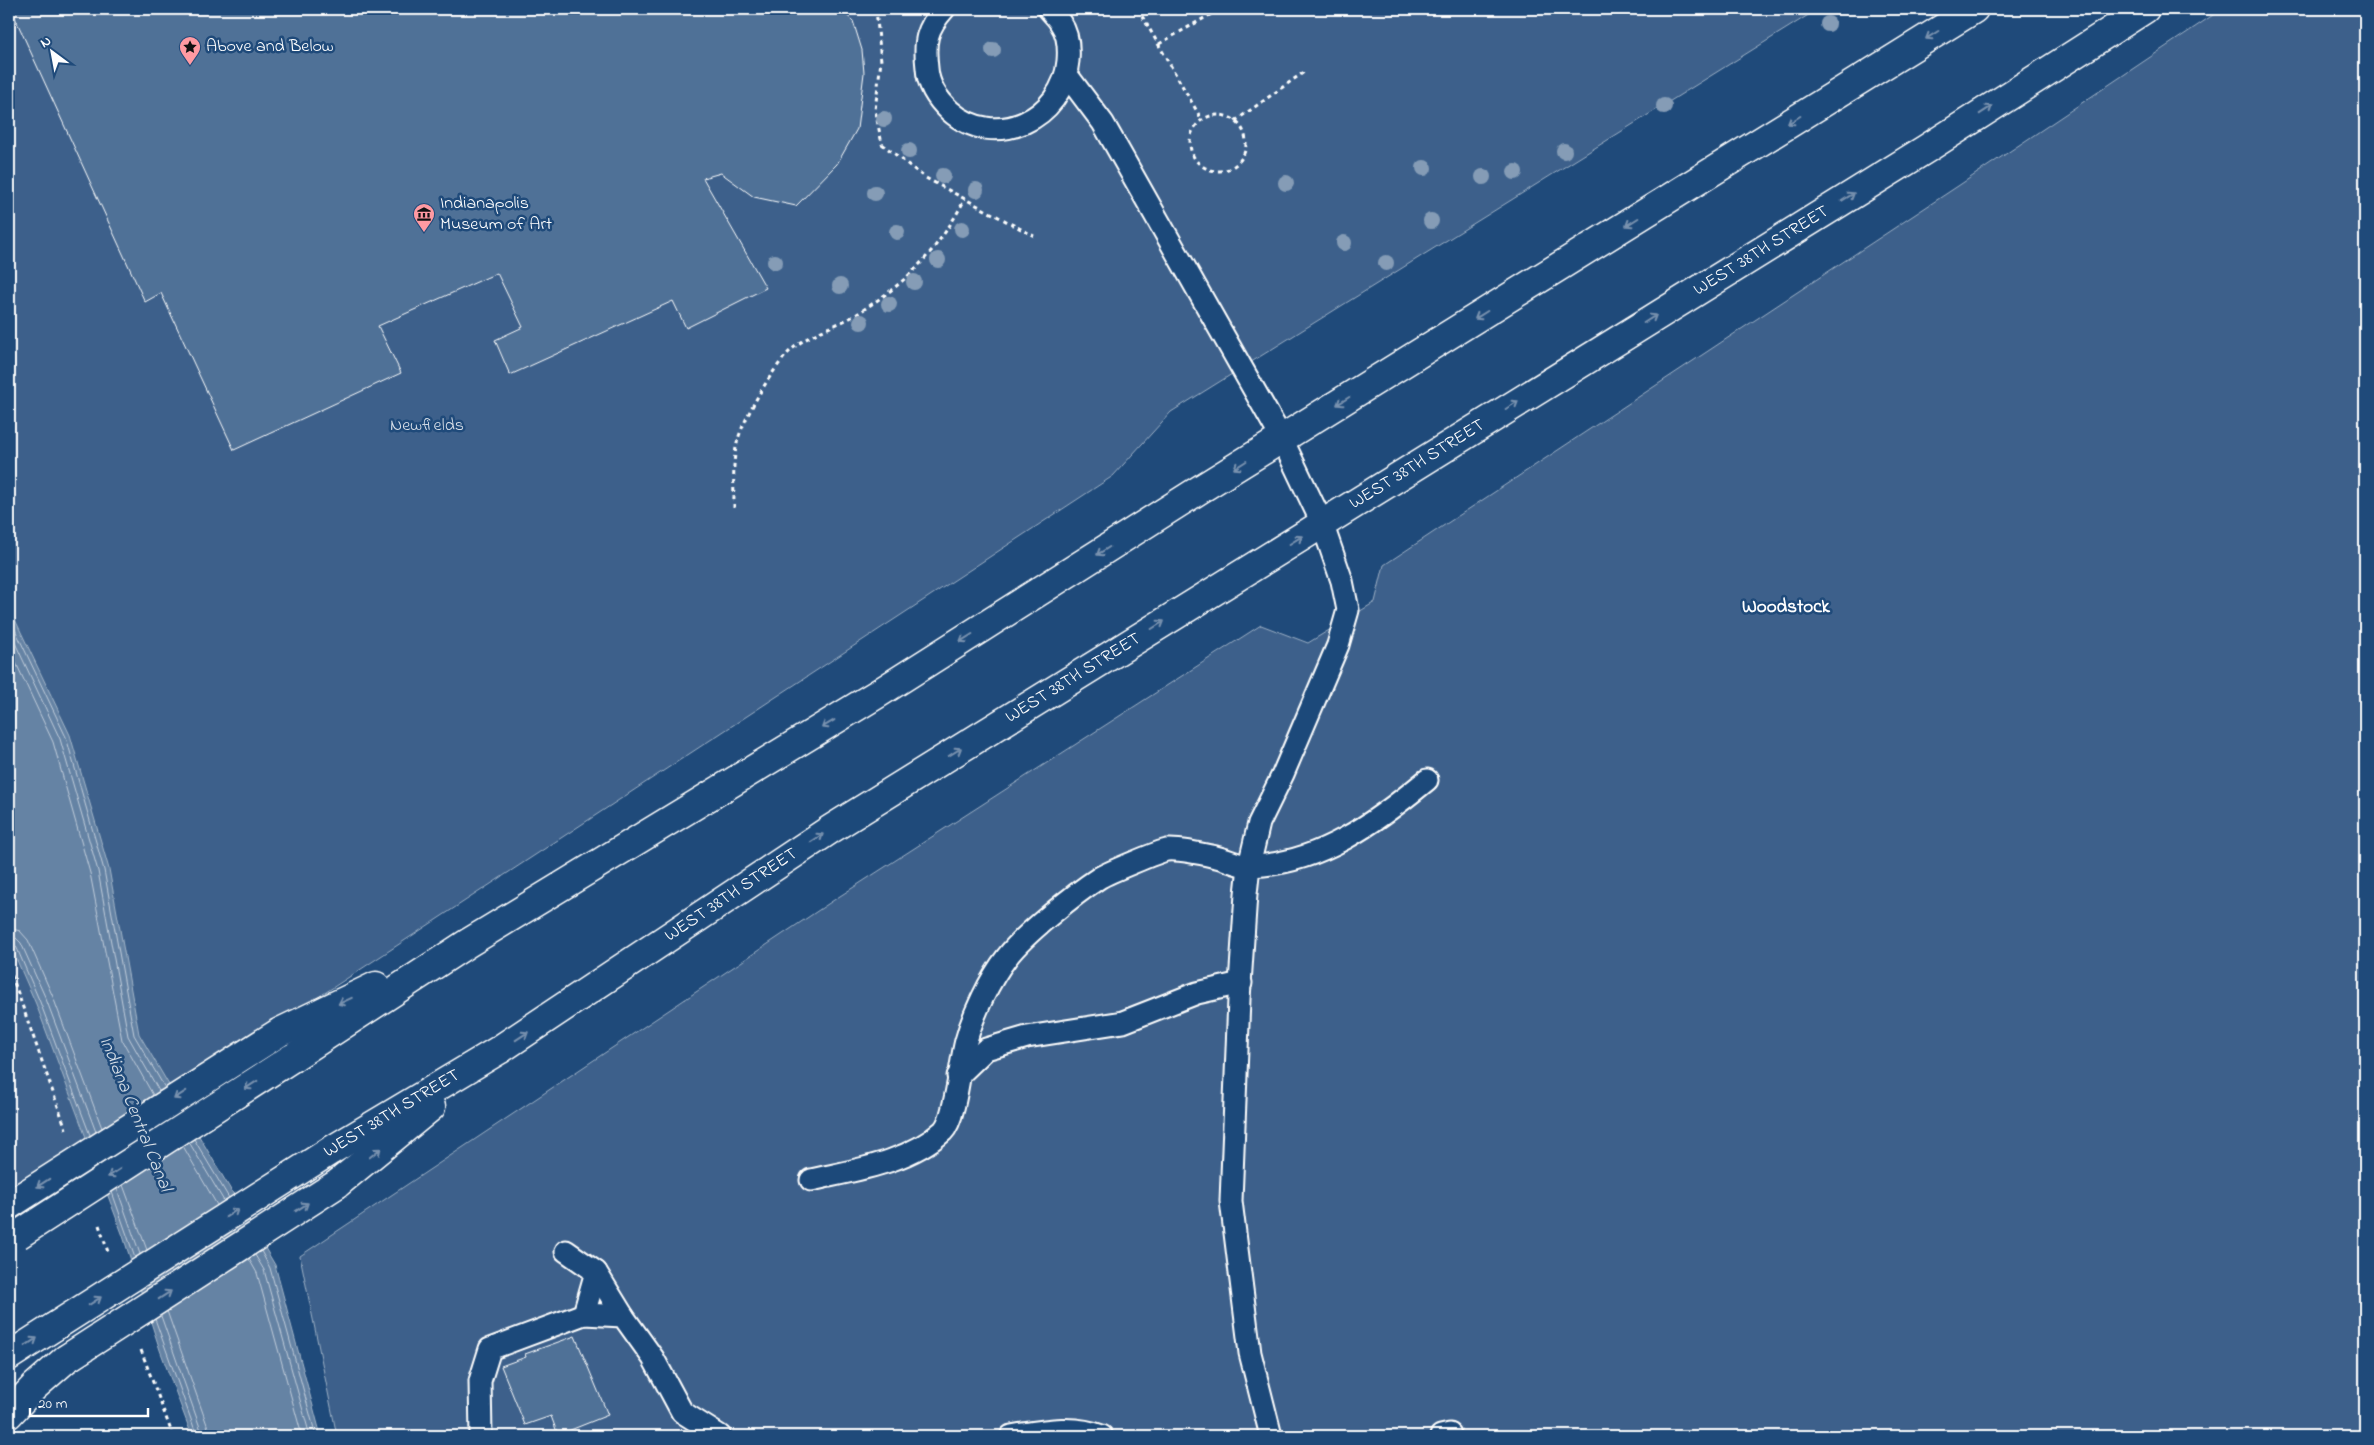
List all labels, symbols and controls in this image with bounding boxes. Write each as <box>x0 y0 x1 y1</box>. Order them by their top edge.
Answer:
north arrow <box>28 28 78 78</box>
one-way arrow <box>1926 30 1940 40</box>
text: N <box>36 31 55 54</box>
place label: Above and Below <box>206 34 334 60</box>
place icon: Above and Below <box>178 35 202 66</box>
one-way arrow <box>1979 105 1993 116</box>
one-way arrow <box>1788 116 1802 126</box>
place label: Indianapolis Museum of Art <box>440 191 552 238</box>
one-way arrow <box>1841 191 1855 201</box>
street label: WEST 38TH STREET <box>1689 199 1834 303</box>
museum icon: Indianapolis Museum of Art <box>412 202 436 233</box>
one-way arrow <box>1625 218 1639 228</box>
one-way arrow <box>1474 311 1488 321</box>
one-way arrow <box>1643 314 1657 324</box>
one-way arrow <box>1336 396 1350 406</box>
one-way arrow <box>1505 399 1519 409</box>
park label: Newfields <box>390 413 464 439</box>
street label: WEST 38TH STREET <box>1345 413 1490 517</box>
one-way arrow <box>1234 460 1248 470</box>
one-way arrow <box>1288 534 1302 544</box>
one-way arrow <box>1096 546 1110 557</box>
district label: Woodstock <box>1742 594 1831 621</box>
one-way arrow <box>1150 620 1164 630</box>
street label: WEST 38TH STREET <box>1001 627 1146 730</box>
one-way arrow <box>959 634 973 644</box>
one-way arrow <box>821 720 835 730</box>
one-way arrow <box>947 747 961 757</box>
one-way arrow <box>810 833 824 844</box>
street label: WEST 38TH STREET <box>660 842 803 949</box>
one-way arrow <box>338 997 353 1006</box>
one-way arrow <box>515 1030 529 1041</box>
water label: Indiana Central Canal <box>92 1033 179 1198</box>
street label: WEST 38TH STREET <box>319 1063 465 1165</box>
one-way arrow <box>244 1079 258 1090</box>
one-way arrow <box>174 1091 188 1101</box>
one-way arrow <box>368 1147 381 1158</box>
one-way arrow <box>108 1168 122 1178</box>
one-way arrow <box>37 1178 51 1188</box>
one-way arrow <box>295 1201 309 1212</box>
one-way arrow <box>225 1208 239 1219</box>
one-way arrow <box>158 1289 172 1299</box>
one-way arrow <box>88 1296 102 1306</box>
one-way arrow <box>24 1336 38 1346</box>
scale bar <box>30 1385 148 1417</box>
text: 20 m <box>38 1393 68 1415</box>

